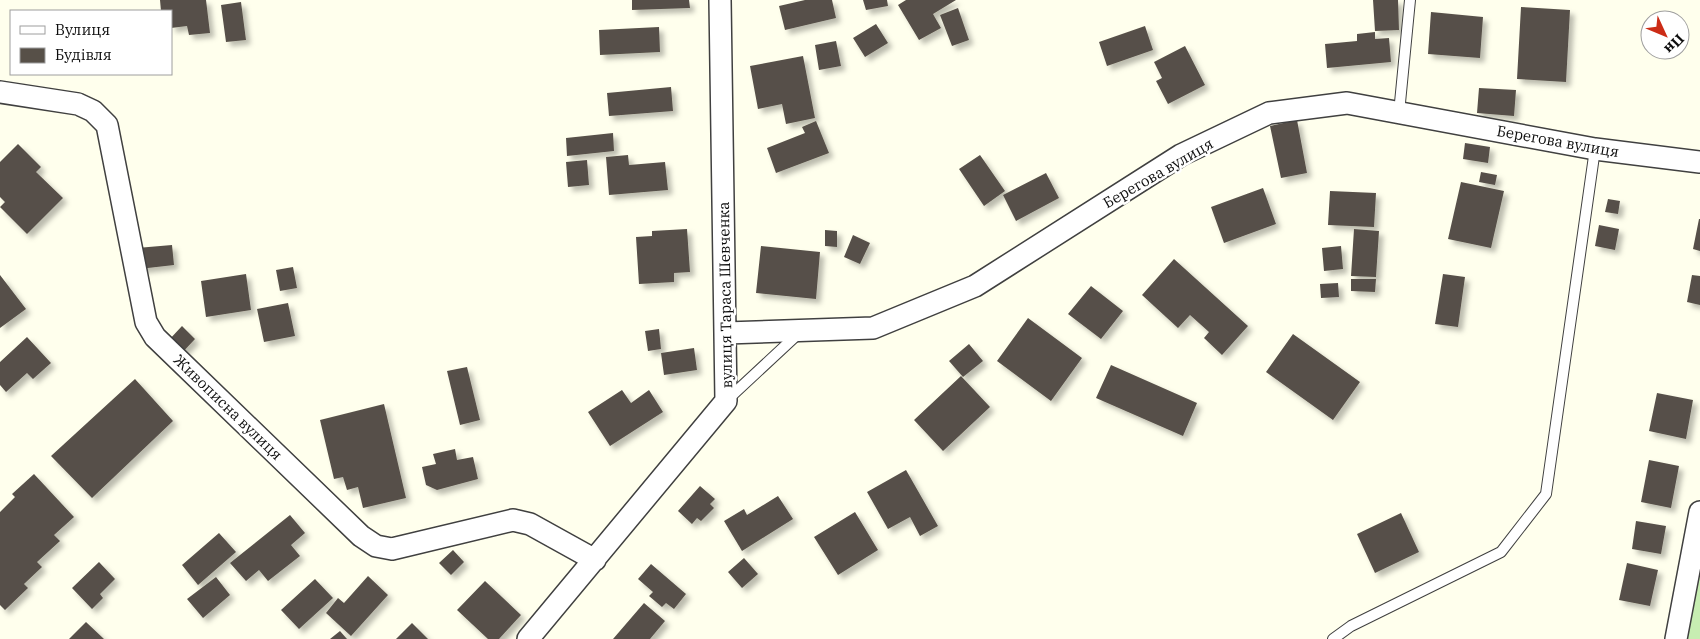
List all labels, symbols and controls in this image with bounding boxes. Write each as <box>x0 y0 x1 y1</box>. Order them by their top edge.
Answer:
legend <box>10 10 172 75</box>
north arrow <box>1640 10 1690 60</box>
text: Вулиця <box>55 20 110 39</box>
text: Пн <box>1661 30 1688 58</box>
text: Будівля <box>55 45 112 64</box>
street label: Берегова вулиця <box>1495 121 1621 161</box>
street label: Берегова вулиця <box>1100 134 1216 212</box>
street label: вулиця Тараса Шевченка <box>714 202 736 388</box>
street label: Живописна вулиця <box>170 350 286 464</box>

